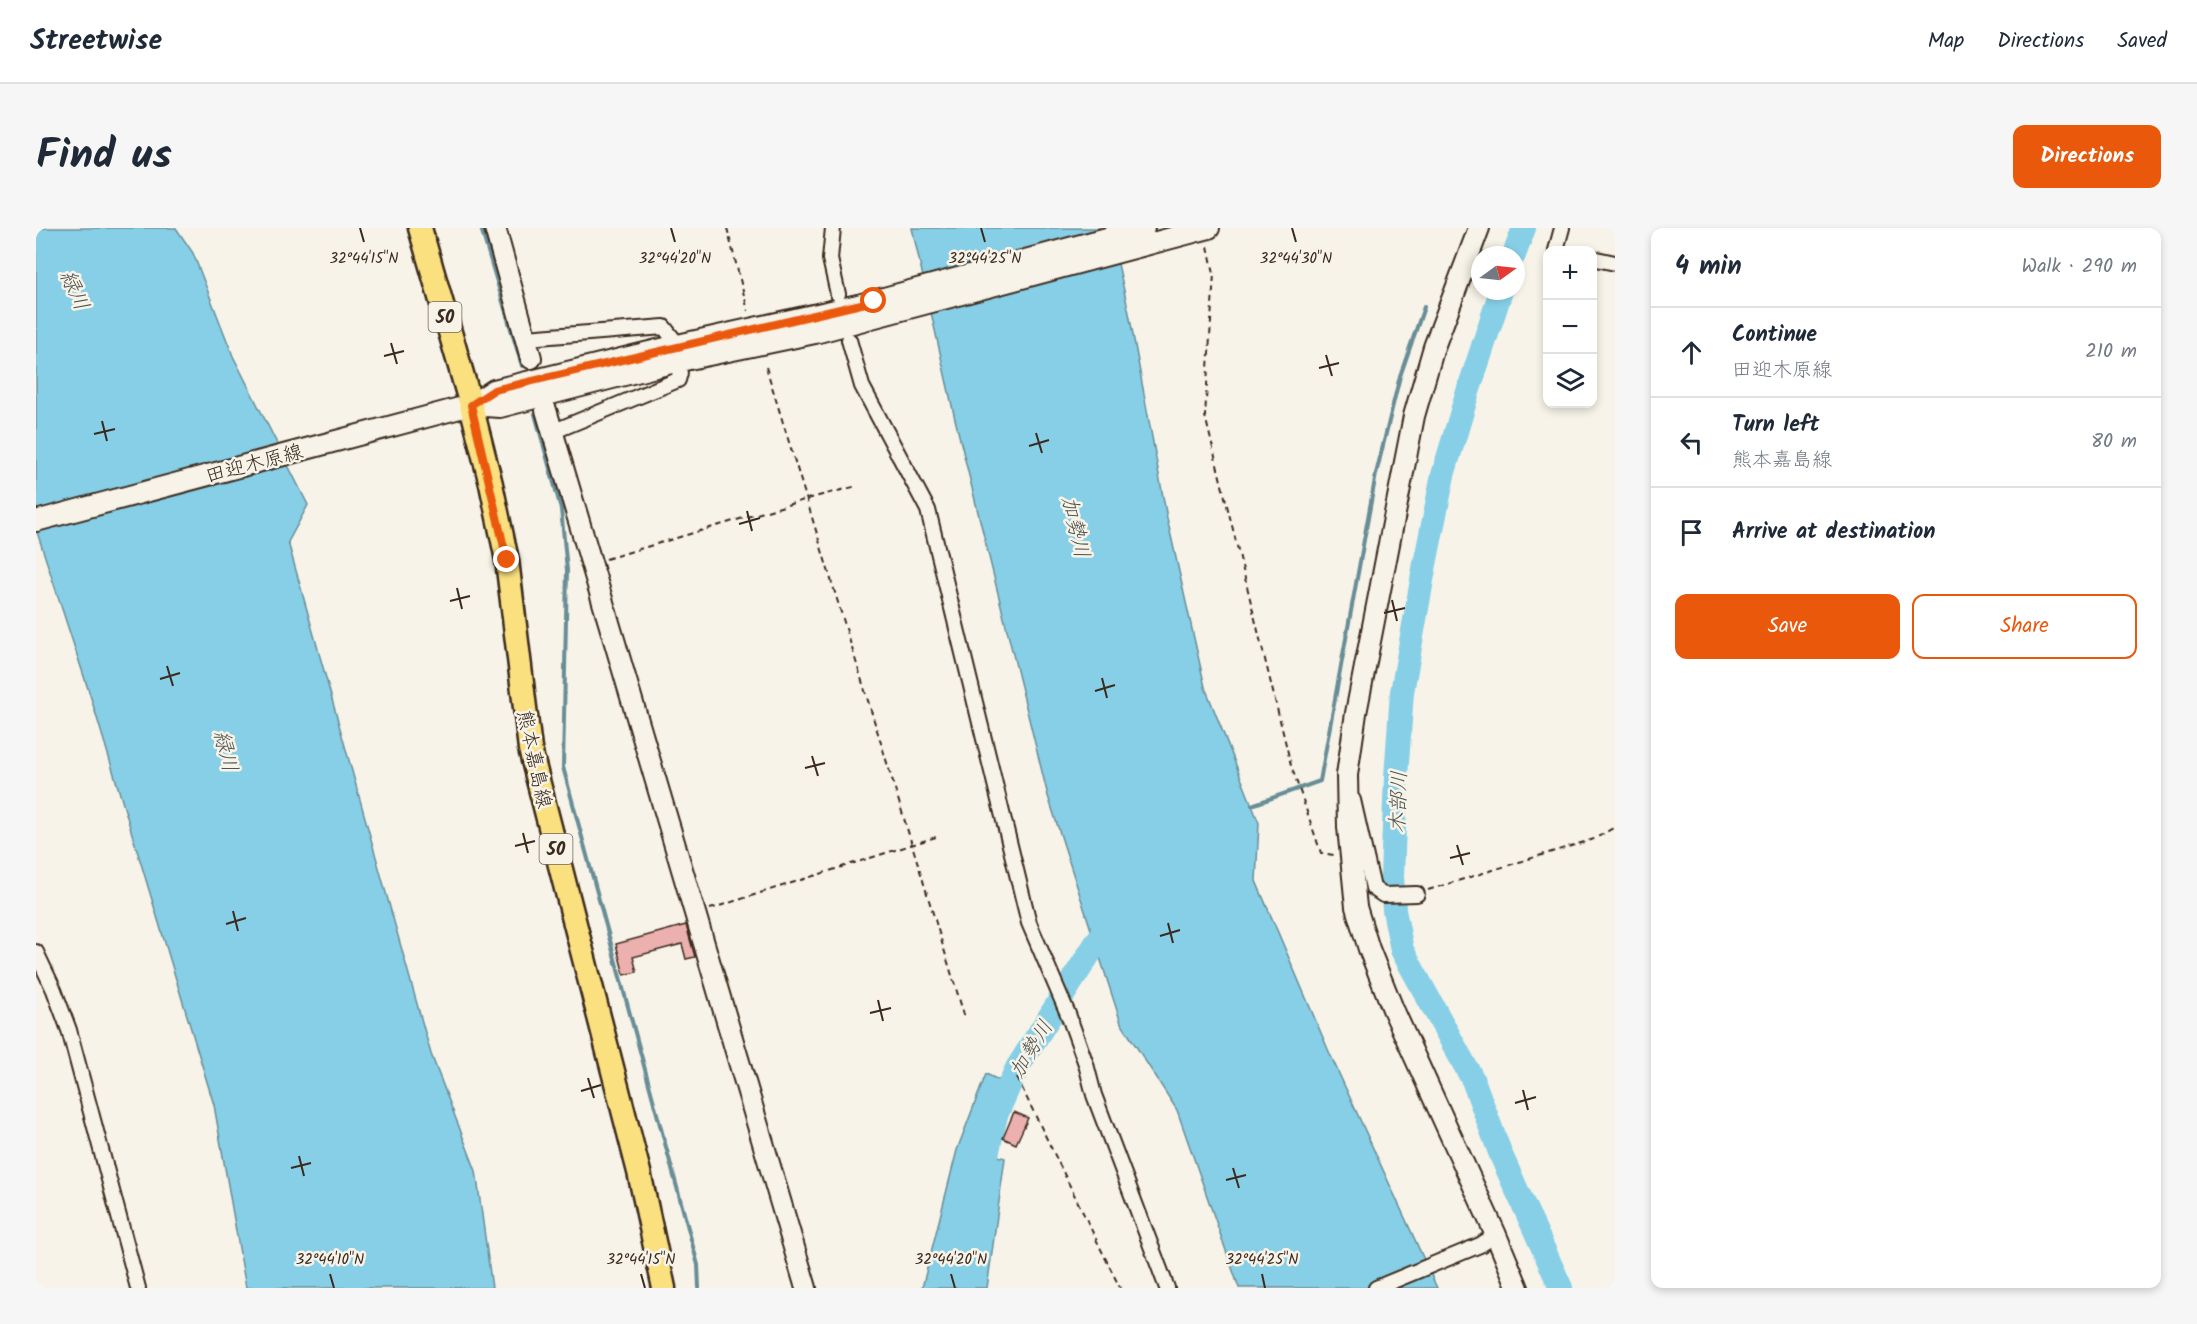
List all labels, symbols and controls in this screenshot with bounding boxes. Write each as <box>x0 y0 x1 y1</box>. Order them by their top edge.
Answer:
text: Streetwise <box>30 19 162 64</box>
text: Map <box>1928 25 1964 58</box>
text: Directions <box>1997 25 2084 58</box>
text: Saved <box>2117 25 2167 58</box>
text: Find us <box>36 123 172 190</box>
button: Directions <box>2013 125 2161 188</box>
north arrow <box>1471 246 1525 300</box>
map controls <box>1543 246 1597 408</box>
button: + <box>1543 246 1597 300</box>
text: 4 min <box>1675 246 1742 288</box>
text: 32°44'15"N <box>330 247 398 271</box>
text: 32°44'20"N <box>639 247 711 271</box>
text: 32°44'25"N <box>949 247 1021 271</box>
text: 32°44'30"N <box>1260 247 1332 271</box>
text: Walk · 290 m <box>2022 251 2137 283</box>
water label: 緑川 <box>50 265 97 317</box>
route start <box>860 287 886 313</box>
button: − <box>1543 300 1597 354</box>
road number: 50 <box>428 302 462 332</box>
text: Continue <box>1732 318 1817 353</box>
icon: ahead <box>1675 336 1708 369</box>
text: 210 m <box>2085 336 2137 368</box>
button: layers <box>1543 354 1597 408</box>
text: 田迎木原線 <box>1732 355 1832 387</box>
text: Turn left <box>1732 408 1819 443</box>
icon: left <box>1675 426 1708 459</box>
text: 80 m <box>2091 426 2137 458</box>
street label: 田迎木原線 <box>202 437 307 493</box>
text: 熊本嘉島線 <box>1732 445 1832 477</box>
water label: 加勢川 <box>1051 493 1098 562</box>
text: Arrive at destination <box>1732 515 1935 550</box>
icon: arrive <box>1675 516 1708 549</box>
route end <box>493 546 519 572</box>
button: Save <box>1675 594 1900 659</box>
button: Share <box>1912 594 2137 659</box>
street label: 熊本嘉島線 <box>507 707 559 812</box>
water label: 緑川 <box>203 727 246 776</box>
water label: 木部川 <box>1382 770 1417 834</box>
road number: 50 <box>540 834 572 864</box>
water label: 加勢川 <box>1002 1014 1063 1085</box>
text: 32°44'10"N <box>296 1248 364 1272</box>
text: 32°44'15"N <box>607 1248 675 1272</box>
text: 32°44'20"N <box>915 1248 987 1272</box>
text: 32°44'25"N <box>1226 1248 1298 1272</box>

